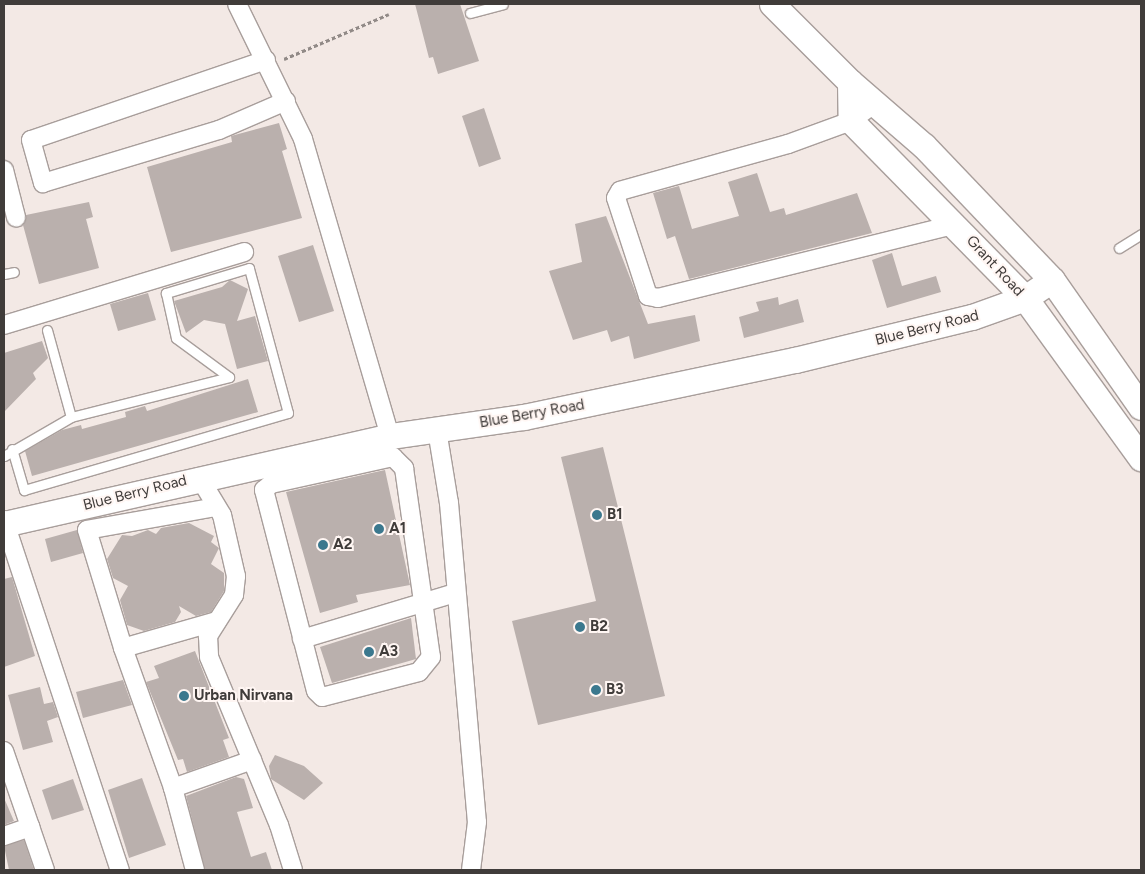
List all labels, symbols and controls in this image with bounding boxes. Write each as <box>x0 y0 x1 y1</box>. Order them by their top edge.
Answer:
street label: Grant Road <box>962 232 1028 300</box>
street label: Blue Berry Road <box>873 306 981 350</box>
street label: Blue Berry Road <box>478 396 586 432</box>
street label: Blue Berry Road <box>81 471 189 515</box>
place label: B1 <box>607 506 623 524</box>
marker: B1 <box>591 509 603 521</box>
place label: A1 <box>389 520 406 538</box>
marker: A1 <box>373 523 385 535</box>
place label: A2 <box>333 536 352 554</box>
marker: A2 <box>317 539 329 551</box>
place label: B2 <box>590 618 608 636</box>
marker: B2 <box>574 621 586 633</box>
place label: A3 <box>379 643 398 661</box>
marker: A3 <box>363 646 375 658</box>
place label: B3 <box>606 681 624 699</box>
marker: B3 <box>590 684 602 696</box>
place label: Urban Nirvana <box>194 687 293 705</box>
marker: Urban Nirvana <box>178 690 190 702</box>

